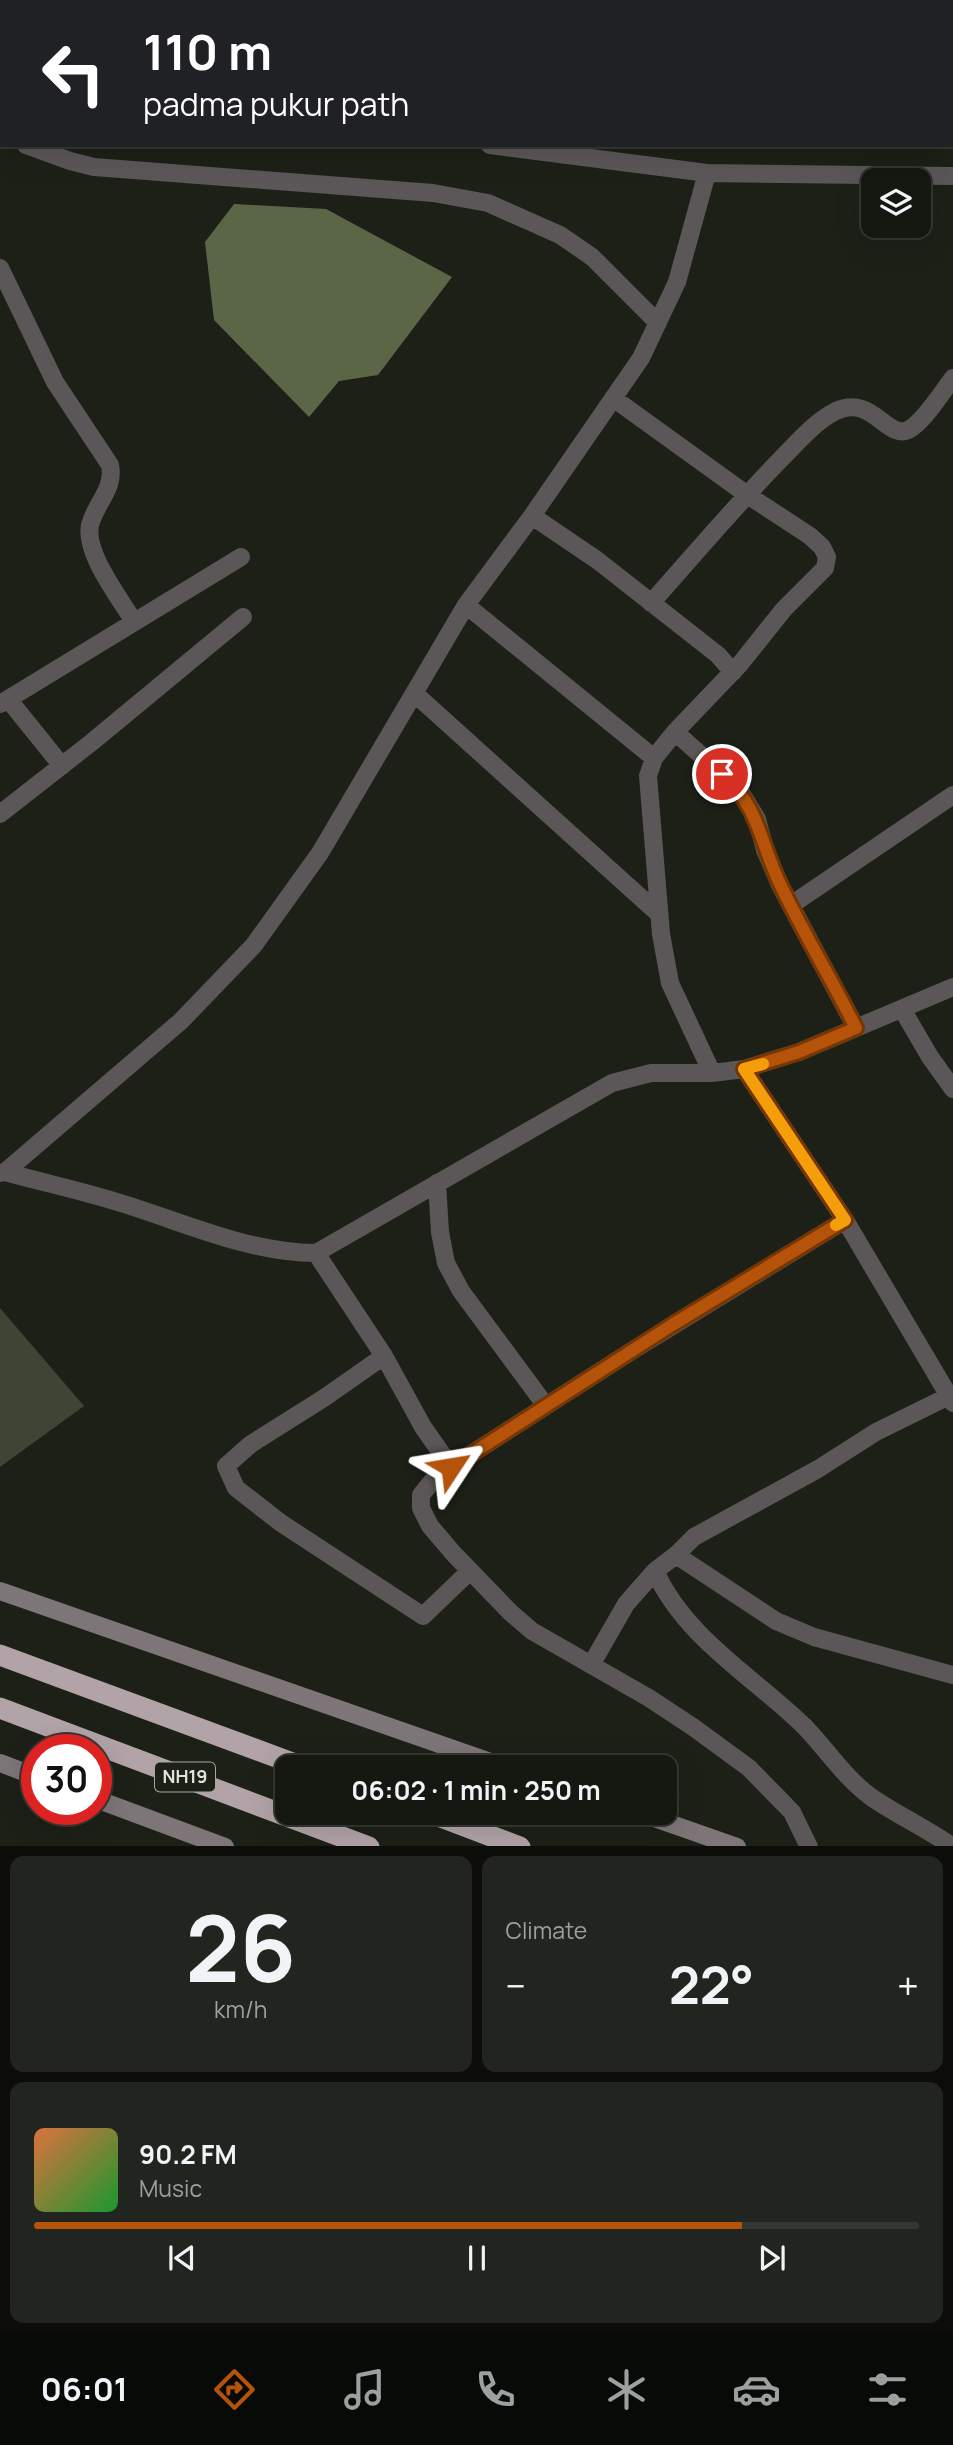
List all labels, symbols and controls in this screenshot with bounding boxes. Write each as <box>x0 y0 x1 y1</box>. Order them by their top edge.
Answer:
text: 110 m <box>143 18 272 85</box>
icon: left <box>28 28 119 119</box>
text: padma pukur path <box>143 82 409 126</box>
map controls <box>861 168 931 238</box>
button: layers <box>861 168 931 238</box>
pin <box>692 744 752 804</box>
icon: arrive <box>703 755 741 793</box>
position arrow <box>414 1430 488 1504</box>
speed limit sign: 30 <box>21 1734 112 1825</box>
road number: NH19 <box>155 1762 215 1792</box>
text: 06:02 · 1 min · 250 m <box>351 1772 601 1808</box>
text: 26 <box>185 1885 296 2009</box>
text: Climate <box>506 1914 587 1946</box>
text: 22° <box>669 1949 754 2020</box>
text: − <box>506 1959 526 2011</box>
text: + <box>897 1959 919 2011</box>
text: km/h <box>214 1993 268 2025</box>
text: 90.2 FM <box>139 2136 237 2172</box>
text: Music <box>139 2172 202 2204</box>
icon: previous <box>163 2239 201 2277</box>
icon: pause <box>458 2239 496 2277</box>
icon: next <box>753 2239 791 2277</box>
icon: directions <box>210 2365 259 2414</box>
icon: music <box>340 2365 389 2414</box>
icon: phone <box>471 2365 520 2414</box>
icon: climate <box>602 2365 651 2414</box>
icon: car <box>732 2365 781 2414</box>
icon: filters <box>863 2365 912 2414</box>
text: 06:01 <box>41 2367 128 2411</box>

